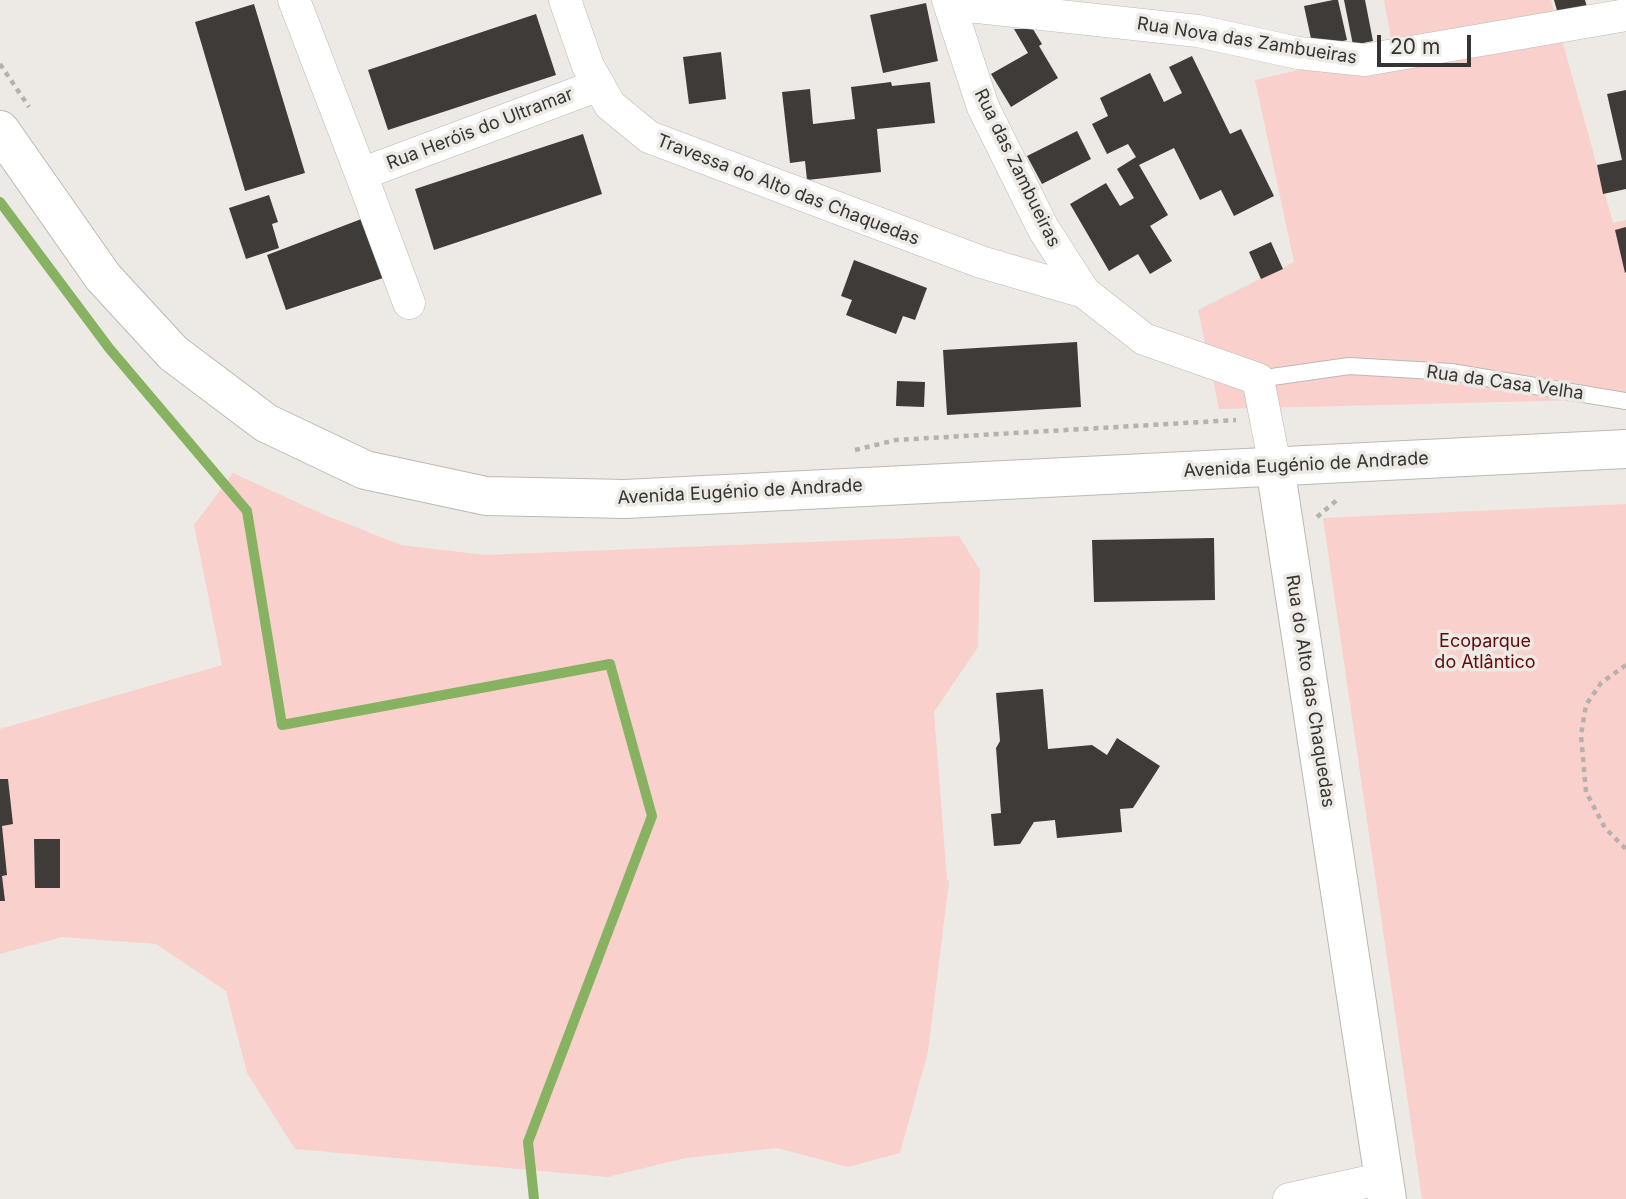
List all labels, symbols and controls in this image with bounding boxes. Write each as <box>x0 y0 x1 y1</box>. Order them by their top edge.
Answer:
street label: Rua Nova das Zambueiras <box>1135 13 1359 69</box>
scale bar <box>1381 21 1476 65</box>
text: 20 m <box>1390 34 1440 59</box>
street label: Rua Heróis do Ultramar <box>384 83 576 175</box>
street label: Rua das Zambueiras <box>969 85 1065 251</box>
street label: Travessa do Alto das Chaquedas <box>654 130 922 250</box>
street label: Rua da Casa Velha <box>1425 361 1585 405</box>
street label: Avenida Eugénio de Andrade <box>1183 448 1429 482</box>
street label: Avenida Eugénio de Andrade <box>617 475 863 509</box>
street label: Rua do Alto das Chaquedas <box>1281 573 1339 809</box>
park label: Ecoparque do Atlântico <box>1434 631 1536 674</box>

